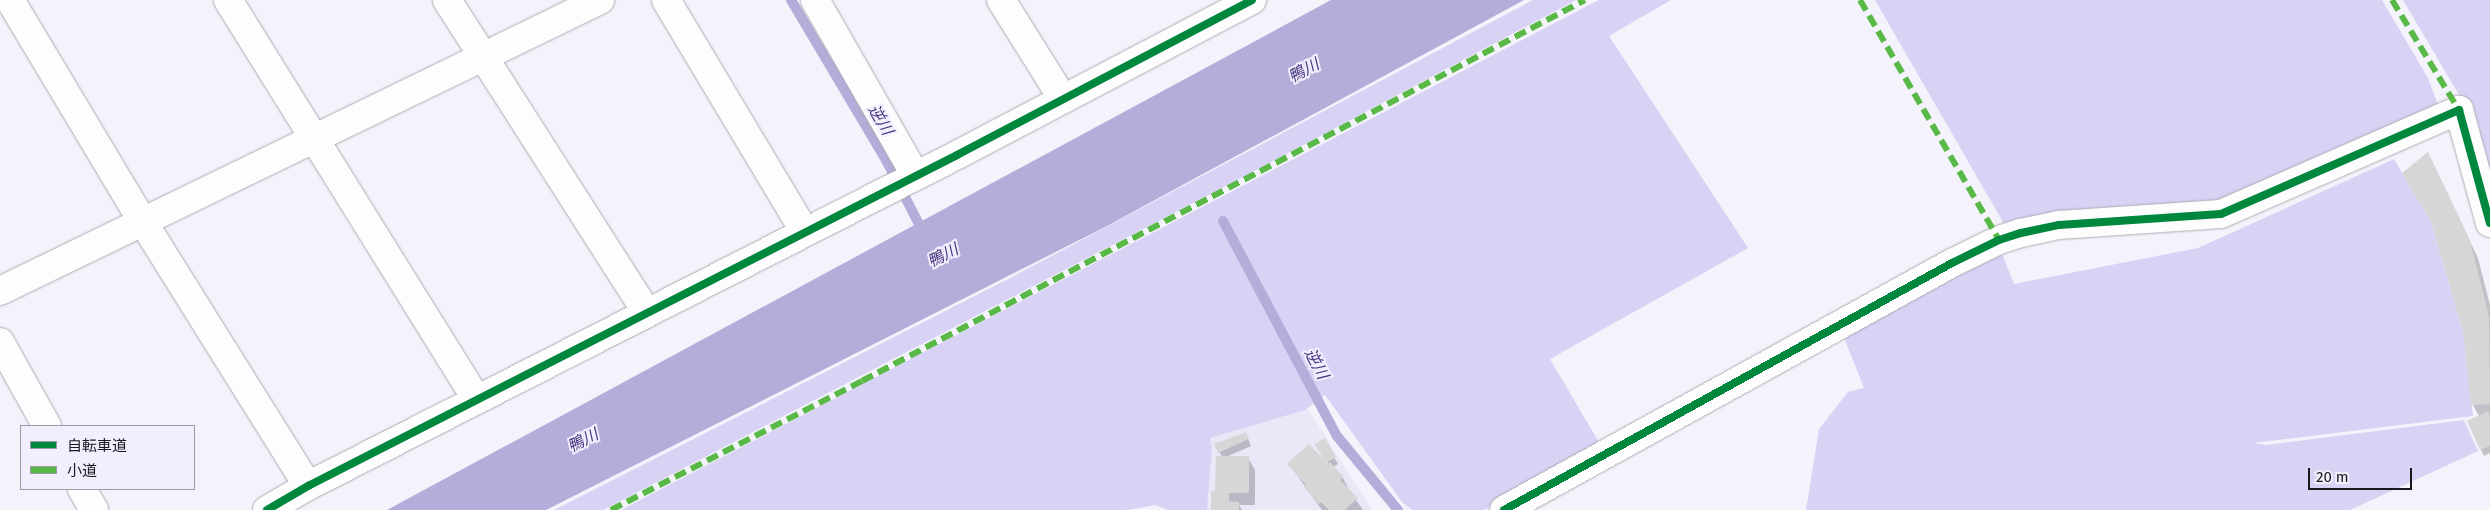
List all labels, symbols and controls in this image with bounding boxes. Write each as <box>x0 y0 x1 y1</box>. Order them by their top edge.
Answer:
water label: 鴨川 <box>1285 55 1323 87</box>
water label: 逆川 <box>864 101 896 139</box>
water label: 鴨川 <box>924 240 962 272</box>
water label: 逆川 <box>1300 345 1332 383</box>
legend <box>20 425 195 490</box>
water label: 鴨川 <box>564 425 602 457</box>
text: 自転車道 <box>67 437 127 455</box>
scale bar <box>2310 458 2414 490</box>
text: 小道 <box>67 462 97 480</box>
text: 20 m <box>2316 468 2349 486</box>

